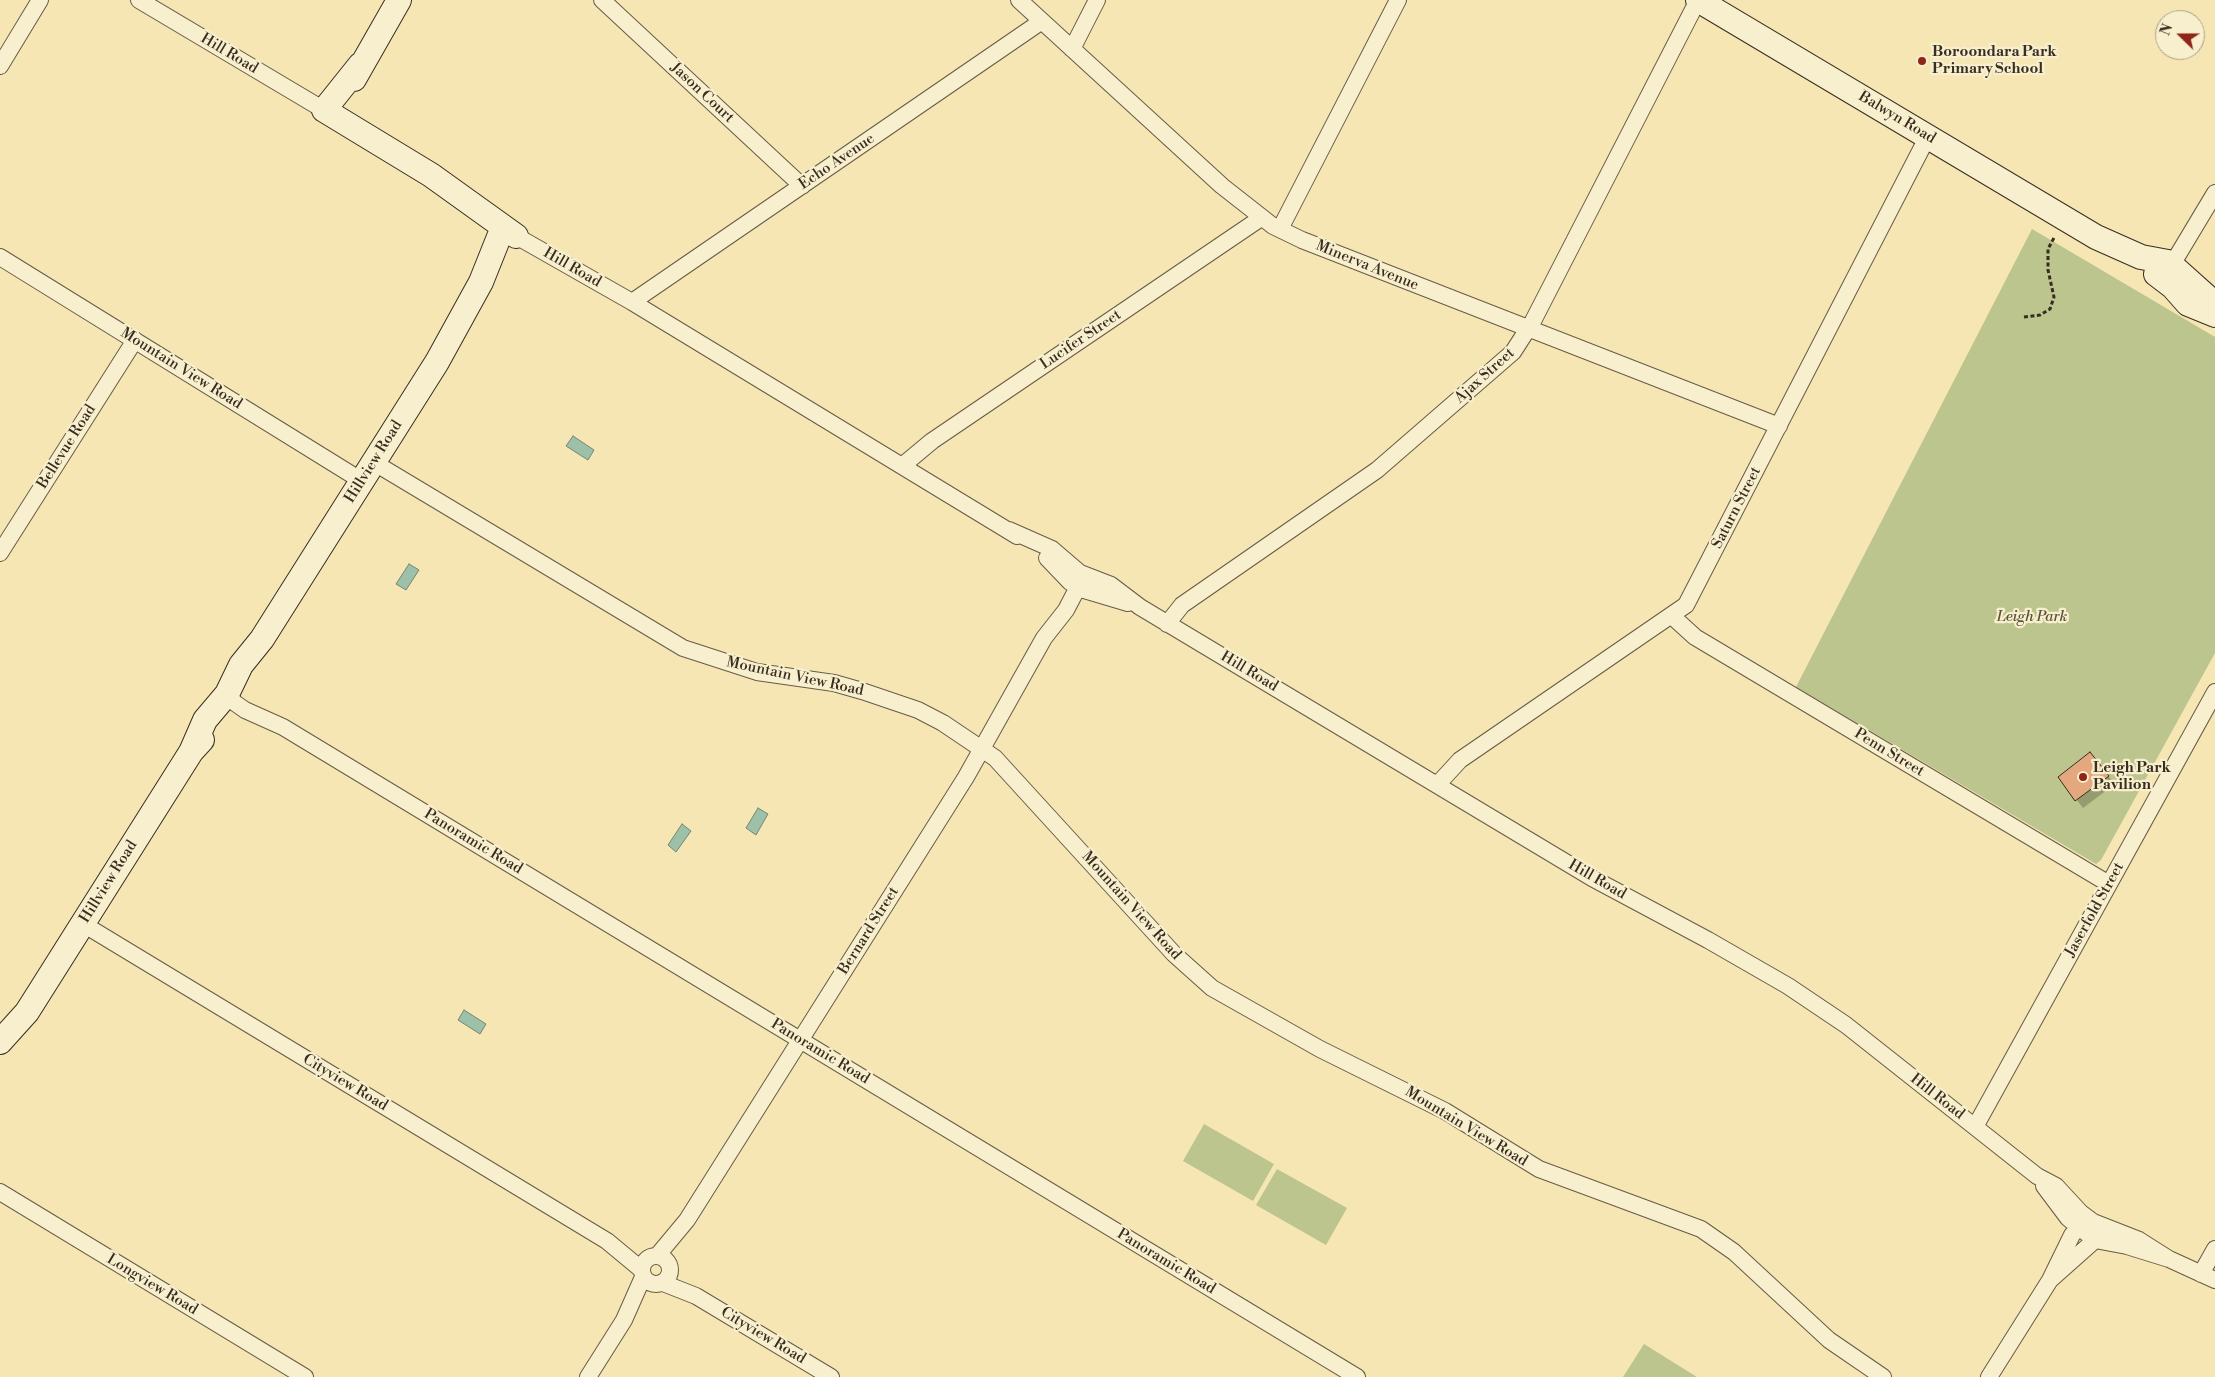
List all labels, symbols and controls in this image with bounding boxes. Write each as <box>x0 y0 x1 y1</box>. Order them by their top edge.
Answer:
north arrow <box>2155 10 2205 60</box>
text: N <box>2157 21 2177 38</box>
street label: Hill Road <box>197 30 261 78</box>
place label: Boroondara Park Primary School <box>1932 43 2057 78</box>
marker: Boroondara Park Primary School <box>1916 55 1928 67</box>
street label: Jason Court <box>666 59 738 127</box>
street label: Balwyn Road <box>1855 88 1939 148</box>
street label: Echo Avenue <box>796 130 878 194</box>
street label: Minerva Avenue <box>1313 237 1421 295</box>
street label: Hill Road <box>540 244 604 292</box>
street label: Lucifer Street <box>1037 306 1125 374</box>
street label: Mountain View Road <box>117 324 245 414</box>
street label: Ajax Street <box>1451 344 1519 408</box>
street label: Bellevue Road <box>34 402 100 492</box>
street label: Hillview Road <box>341 417 407 507</box>
street label: Saturn Street <box>1709 464 1765 552</box>
park label: Leigh Park <box>1997 608 2067 626</box>
street label: Hill Road <box>1217 648 1281 696</box>
street label: Mountain View Road <box>725 654 865 700</box>
street label: Penn Street <box>1851 725 1927 781</box>
place label: Leigh Park Pavilion <box>2093 759 2171 794</box>
marker: Leigh Park Pavilion <box>2077 771 2089 783</box>
street label: Panoramic Road <box>420 805 526 879</box>
street label: Hillview Road <box>76 837 142 927</box>
street label: Mountain View Road <box>1078 848 1184 964</box>
street label: Hill Road <box>1565 856 1629 904</box>
street label: Jaserfold Street <box>2062 860 2128 960</box>
street label: Bernard Street <box>835 884 903 978</box>
street label: Panoramic Road <box>767 1015 873 1089</box>
street label: Cityview Road <box>299 1051 391 1115</box>
street label: Hill Road <box>1906 1070 1968 1124</box>
street label: Mountain View Road <box>1401 1083 1531 1171</box>
street label: Panoramic Road <box>1113 1225 1219 1299</box>
street label: Longview Road <box>103 1251 201 1319</box>
street label: Cityview Road <box>717 1304 809 1368</box>

